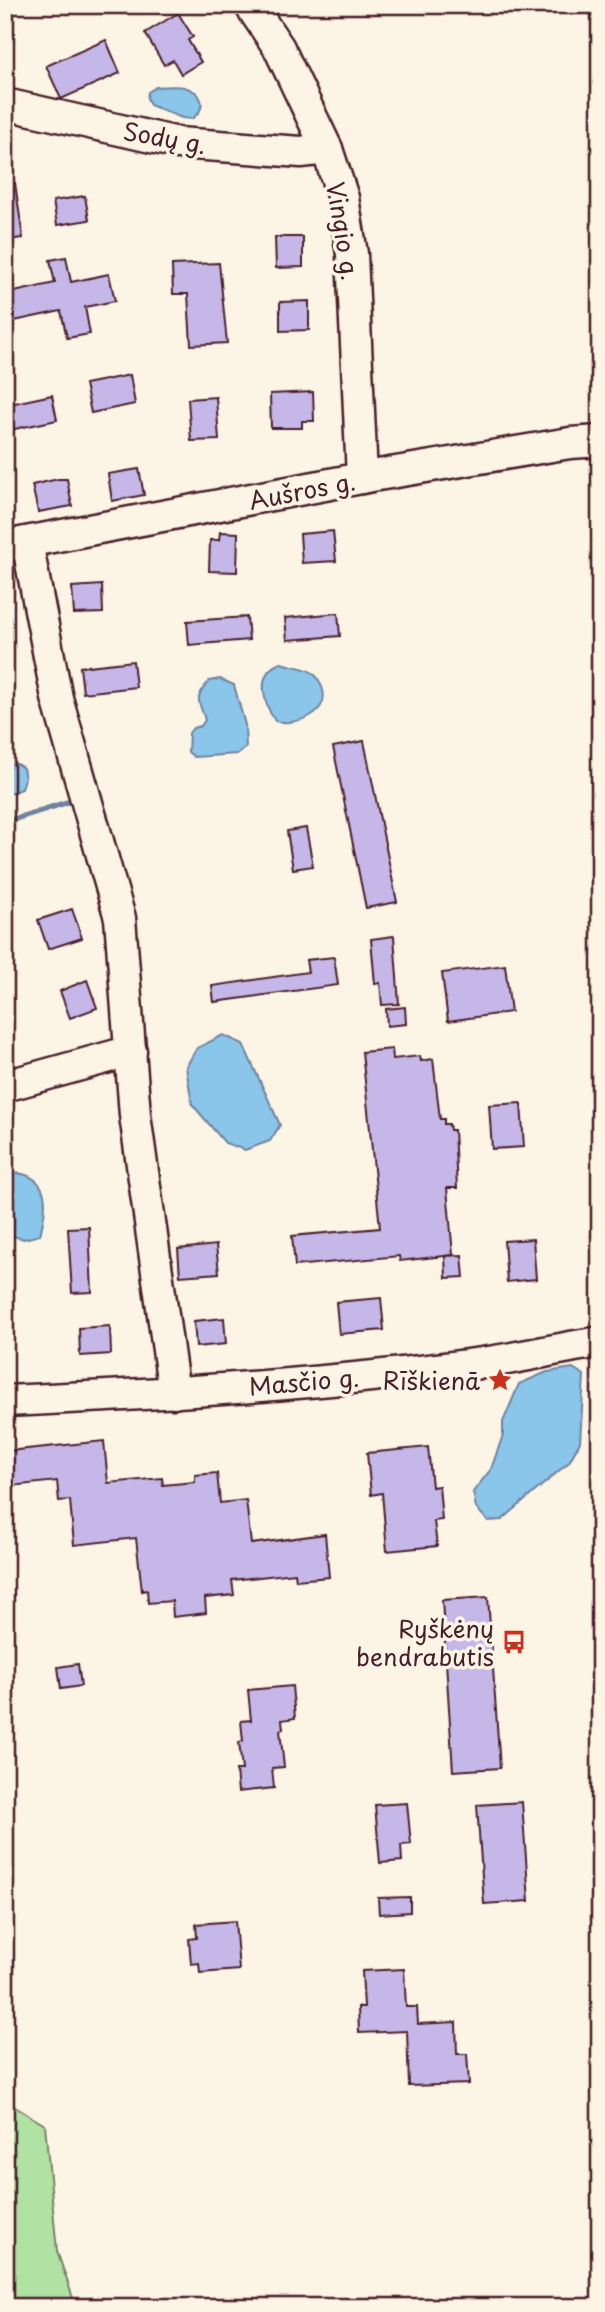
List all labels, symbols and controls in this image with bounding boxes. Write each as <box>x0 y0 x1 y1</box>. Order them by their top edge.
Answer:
street label: Sodų g. <box>121 112 209 162</box>
street label: Vingio g. <box>318 179 370 283</box>
street label: Aušros g. <box>246 462 358 518</box>
street label: Masčio g. <box>247 1358 361 1404</box>
place label: Rīškienā <box>383 1362 480 1398</box>
place icon: Rīškienā <box>486 1366 514 1394</box>
place label: Ryškėnų bendrabutis <box>356 1610 494 1674</box>
bus stop icon: Ryškėnų bendrabutis <box>500 1628 528 1656</box>

